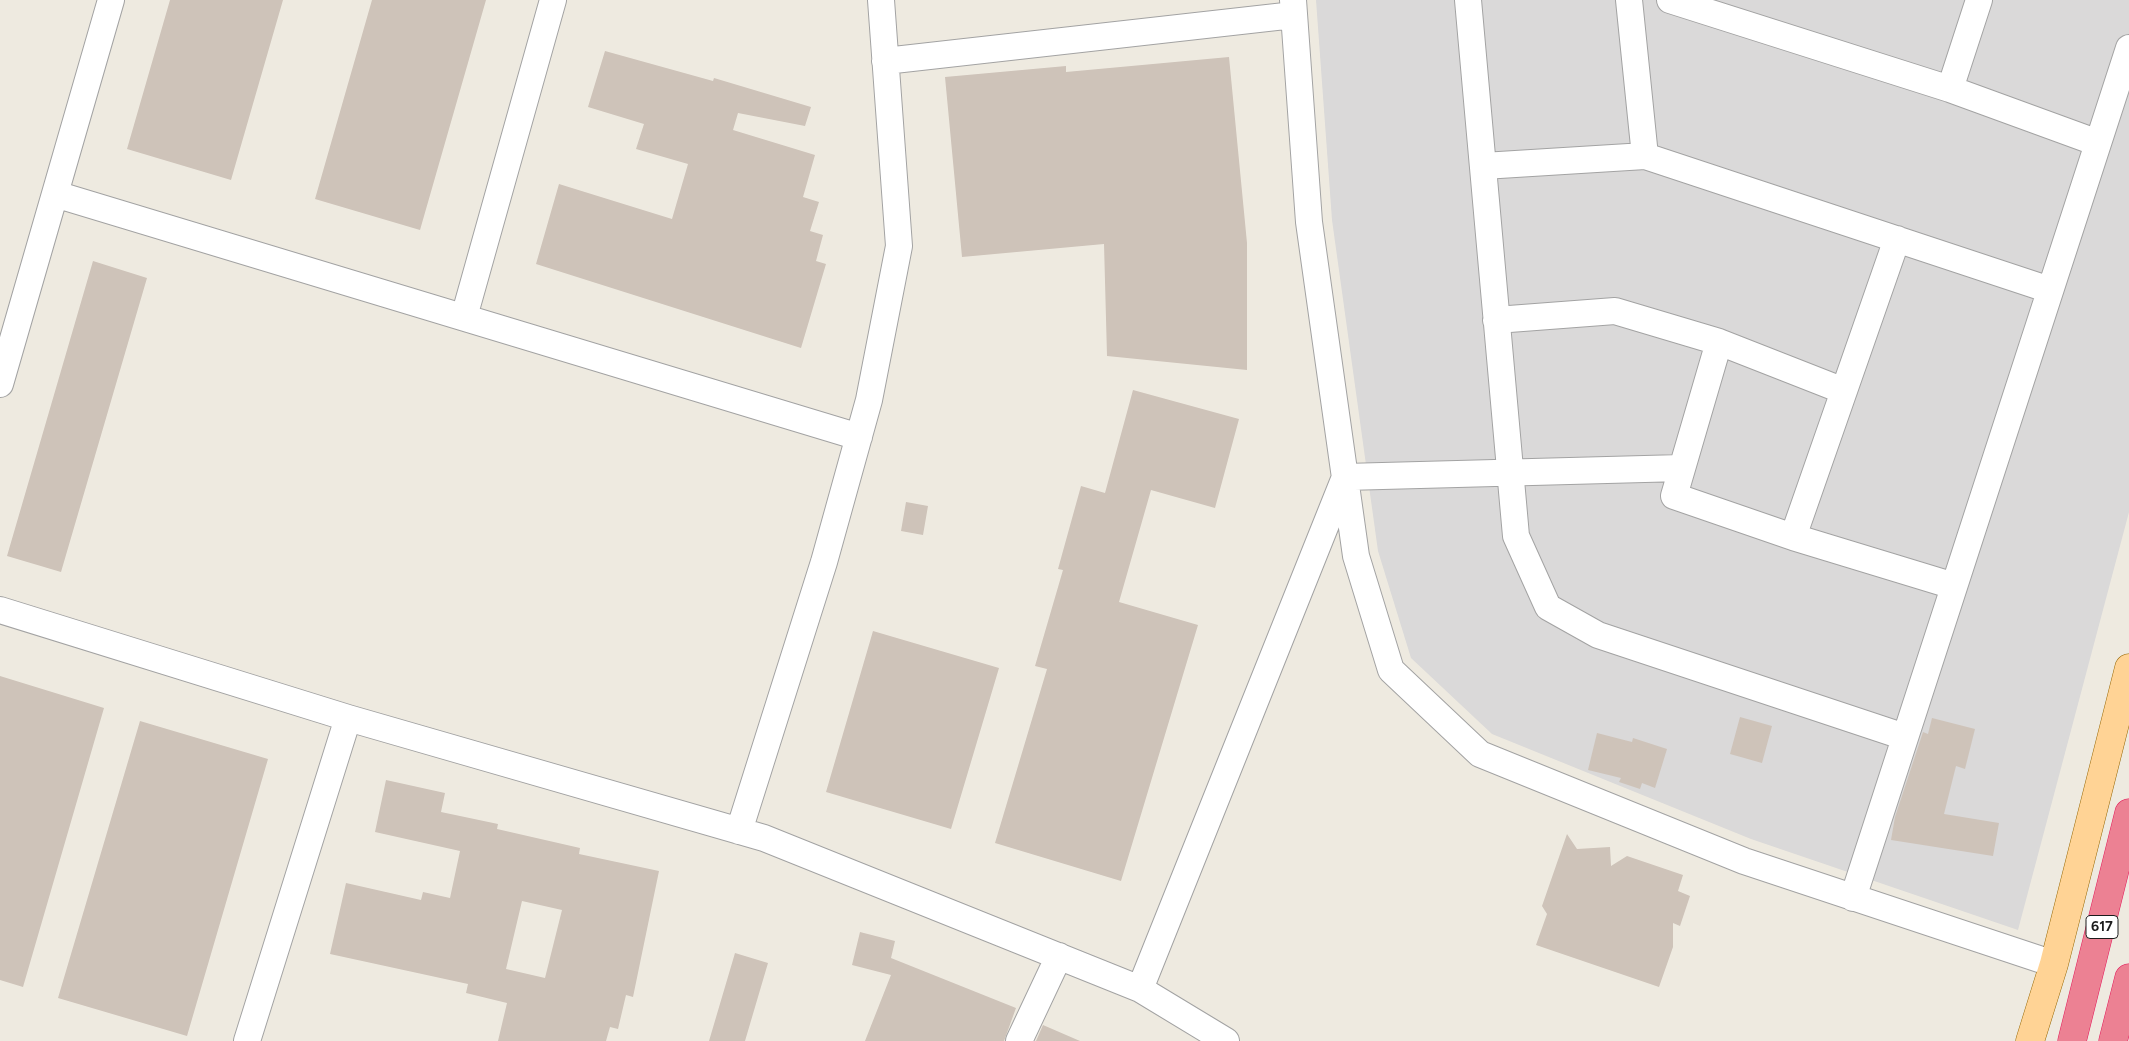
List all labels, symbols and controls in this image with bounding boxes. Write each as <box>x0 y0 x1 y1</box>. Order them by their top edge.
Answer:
road number: 617 <box>2086 916 2118 939</box>

